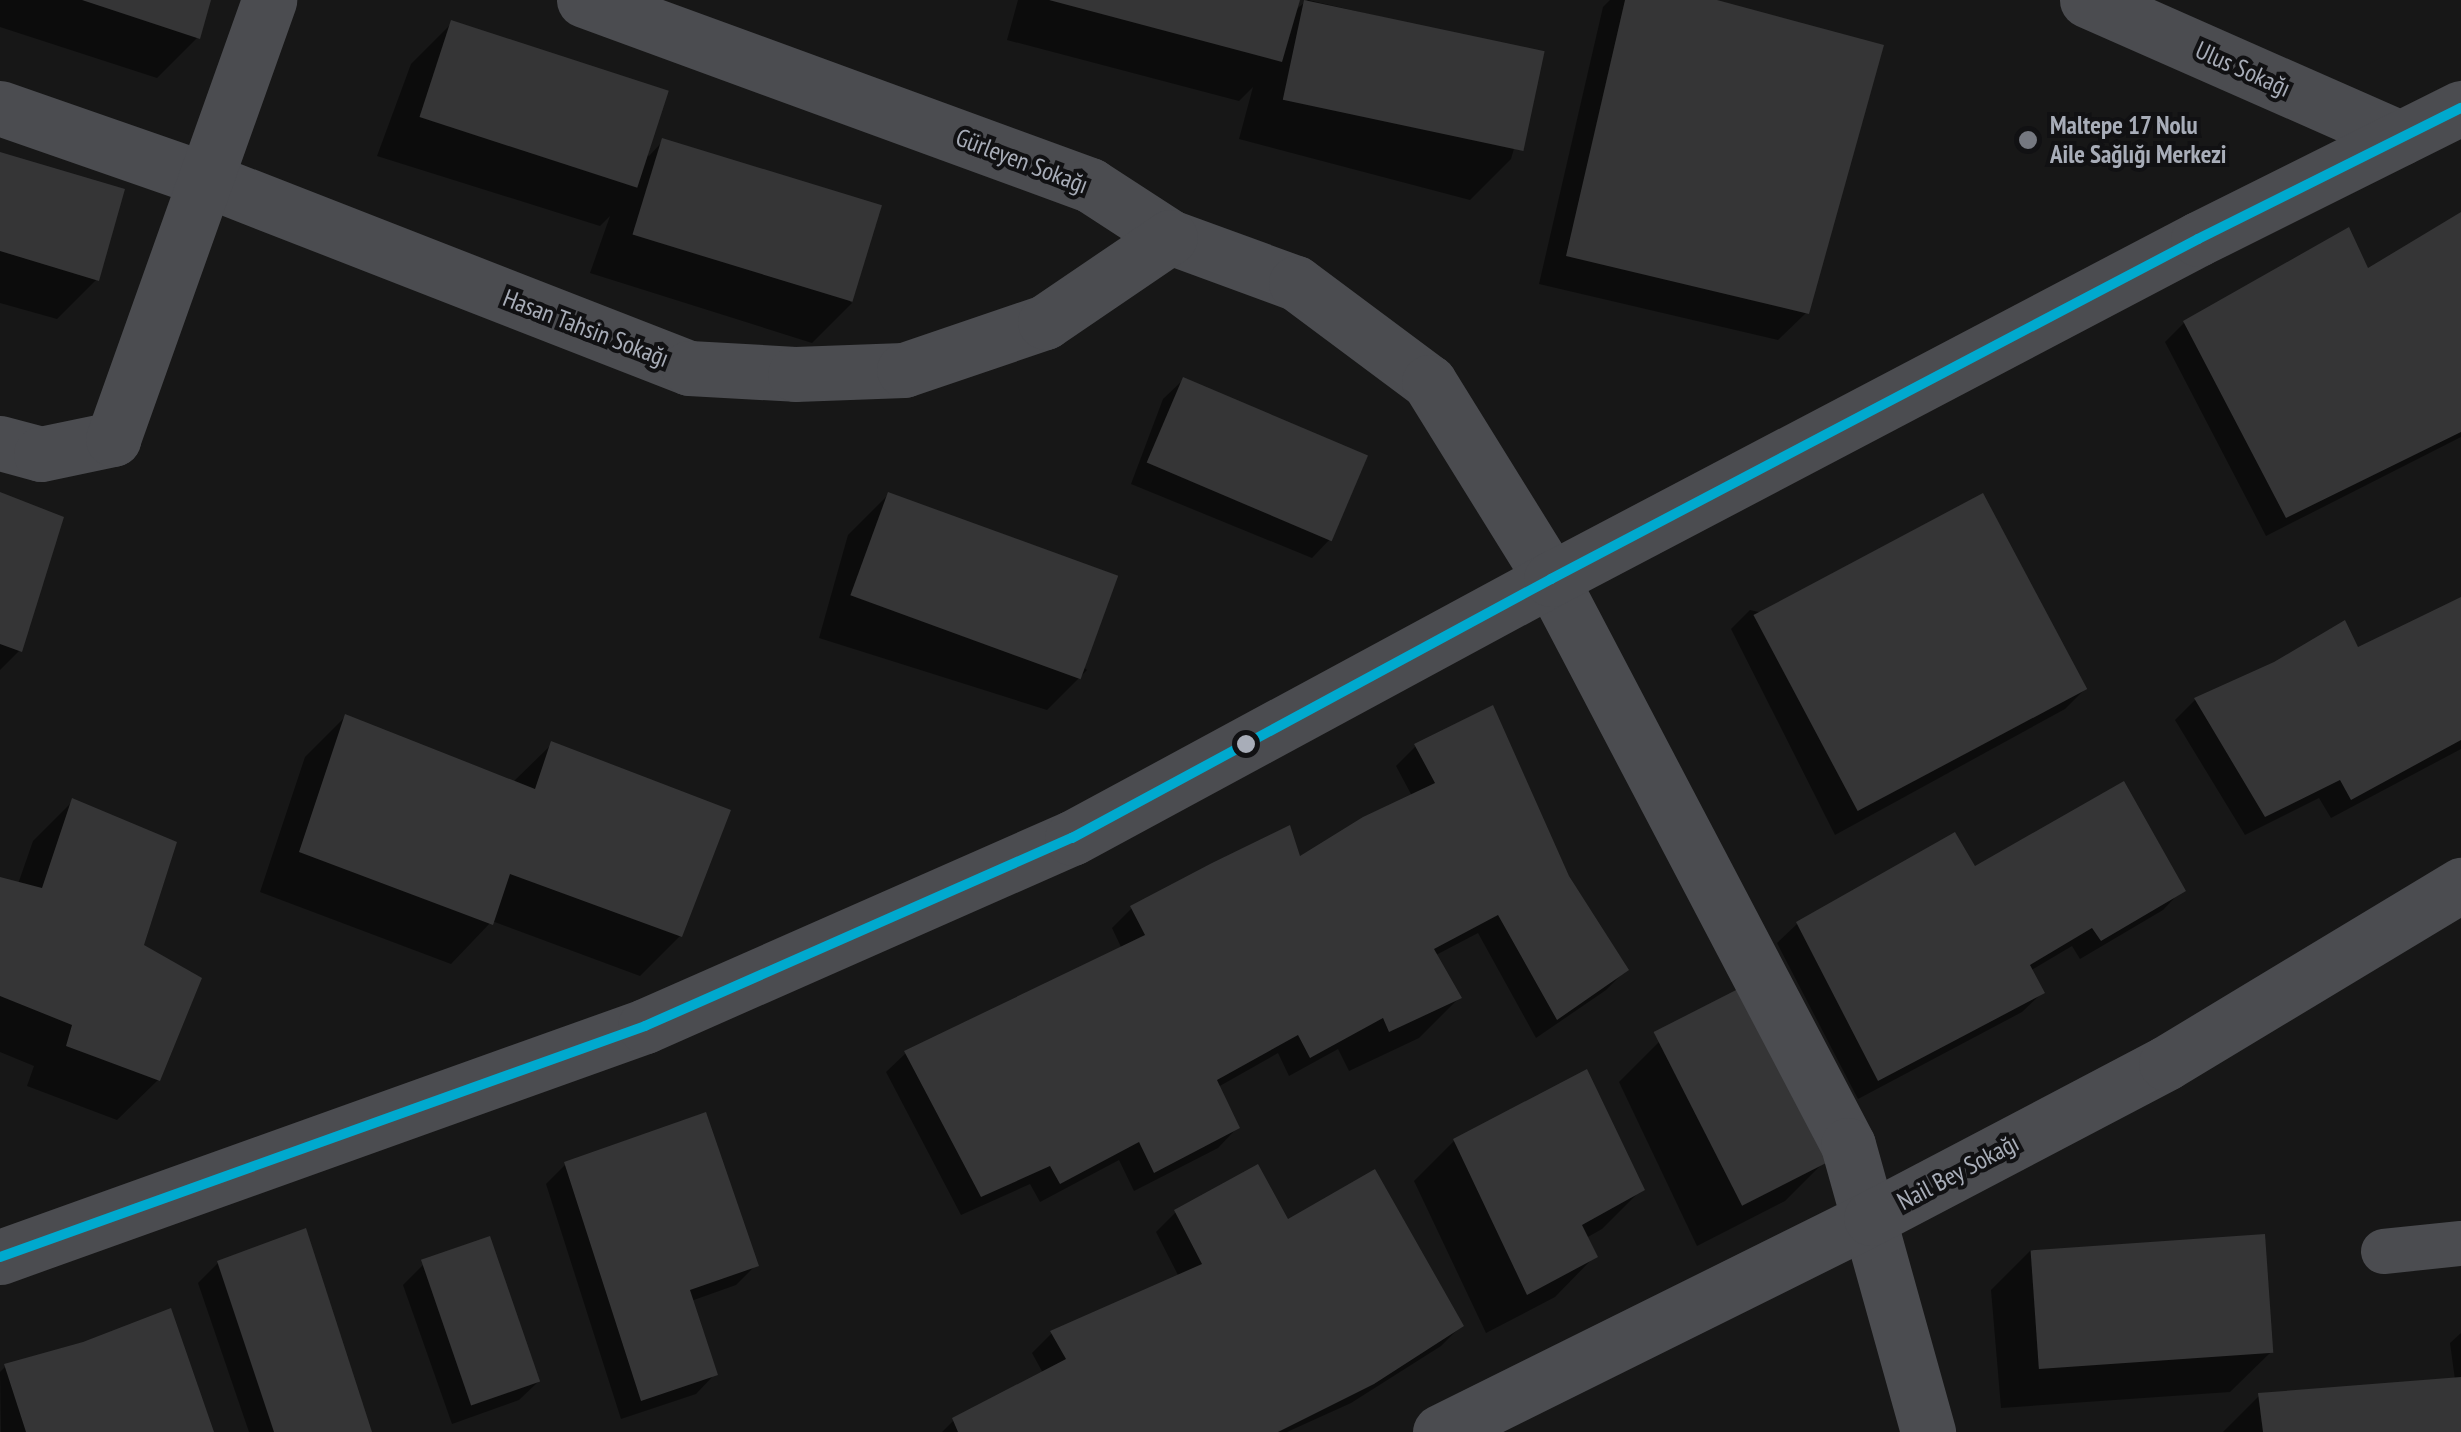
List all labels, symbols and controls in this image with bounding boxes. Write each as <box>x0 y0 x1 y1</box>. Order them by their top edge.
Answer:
street label: Ulus Sokağı <box>2191 35 2295 103</box>
place label: Maltepe 17 Nolu Aile Sağlığı Merkezi <box>2050 111 2226 170</box>
street label: Gürleyen Sokağı <box>952 122 1092 200</box>
marker: Maltepe 17 Nolu Aile Sağlığı Merkezi <box>2015 127 2041 153</box>
street label: Hasan Tahsin Sokağı <box>499 283 673 373</box>
unlabelled marker <box>1236 734 1256 754</box>
street label: Nail Bey Sokağı <box>1892 1127 2024 1217</box>

